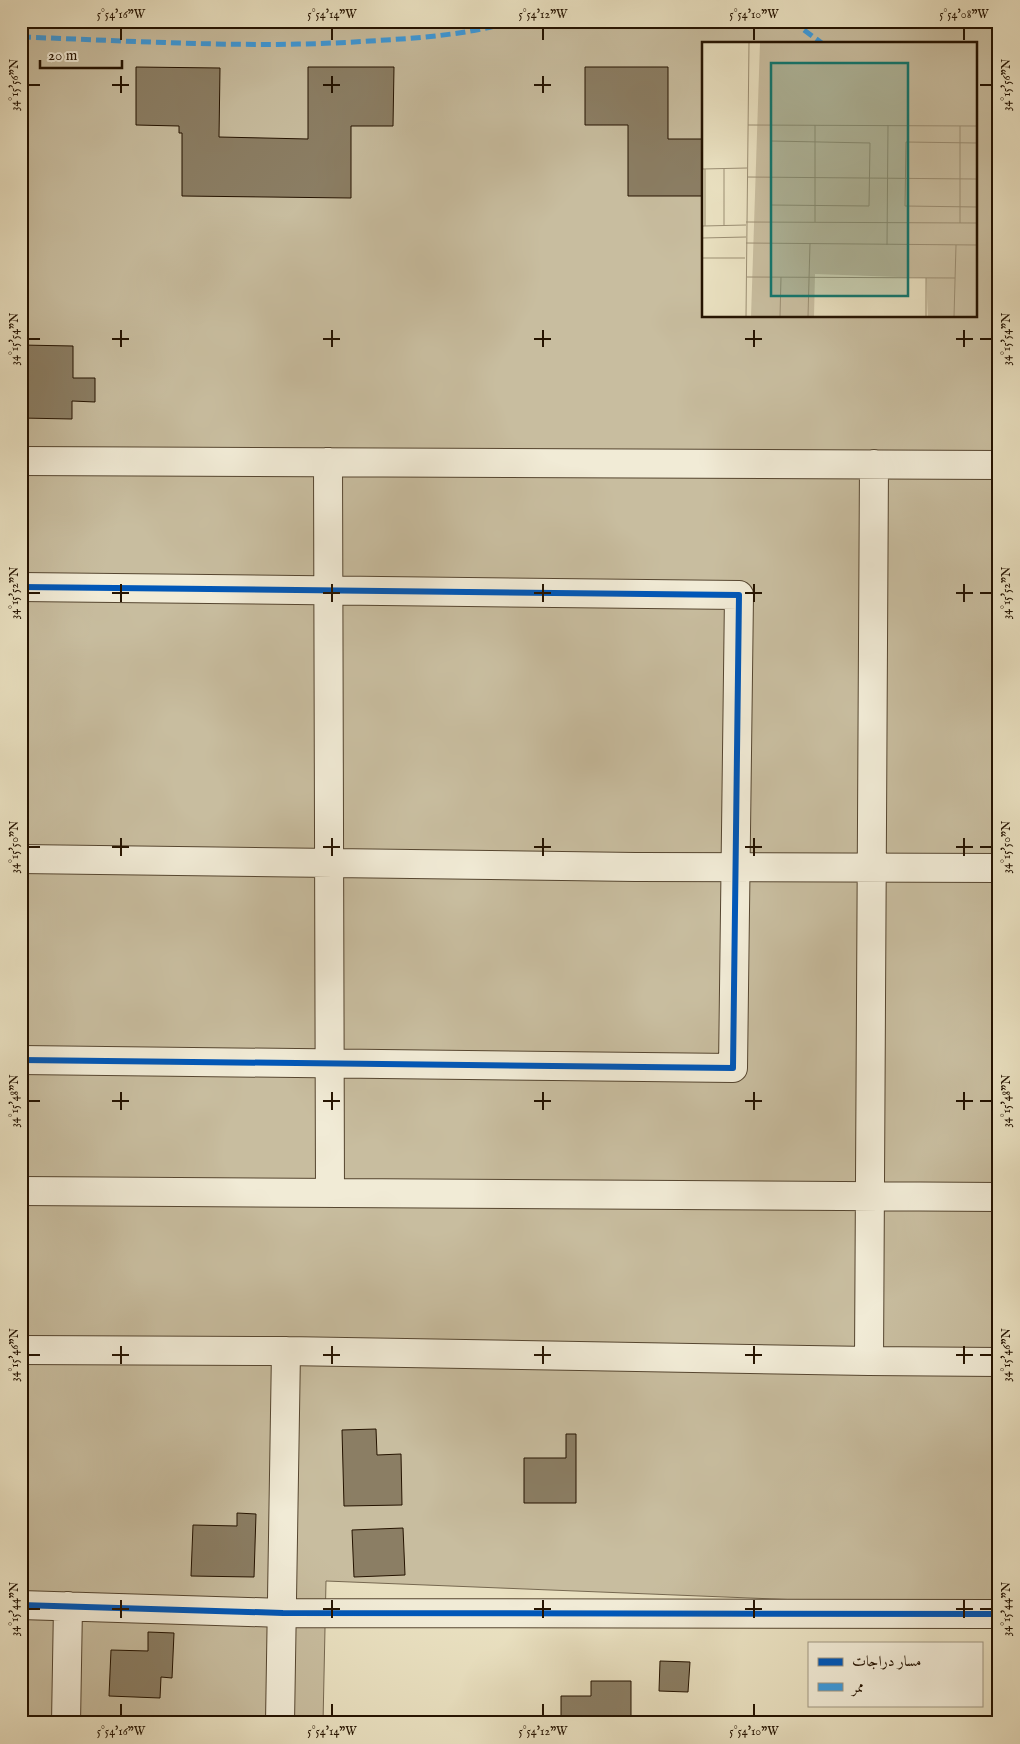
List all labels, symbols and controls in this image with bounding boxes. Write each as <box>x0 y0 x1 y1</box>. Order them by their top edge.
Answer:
text: 5°54'16"W <box>97 7 146 22</box>
text: 5°54'14"W <box>307 7 357 22</box>
text: 5°54'12"W <box>518 7 568 22</box>
text: 5°54'10"W <box>729 7 779 22</box>
text: 5°54'08"W <box>939 7 989 22</box>
scale bar <box>40 38 122 70</box>
inset map <box>702 42 978 318</box>
text: 20 m <box>48 46 78 65</box>
text: 34°15'56"N <box>7 58 22 111</box>
text: 34°15'56"N <box>999 58 1014 111</box>
text: 34°15'54"N <box>7 312 22 365</box>
text: 34°15'54"N <box>999 312 1014 365</box>
text: 34°15'52"N <box>7 566 22 619</box>
text: 34°15'52"N <box>999 566 1014 619</box>
text: 34°15'50"N <box>7 820 22 873</box>
text: 34°15'50"N <box>999 820 1014 873</box>
text: 34°15'48"N <box>7 1074 22 1128</box>
text: 34°15'48"N <box>999 1074 1014 1128</box>
text: 34°15'46"N <box>7 1328 22 1382</box>
text: 34°15'46"N <box>999 1328 1014 1382</box>
text: 34°15'44"N <box>7 1581 22 1636</box>
text: 34°15'44"N <box>999 1581 1014 1636</box>
legend <box>808 1642 982 1706</box>
text: مسار دراجات <box>852 1652 921 1671</box>
text: ممر <box>850 1678 864 1697</box>
text: 5°54'16"W <box>97 1724 146 1739</box>
text: 5°54'14"W <box>307 1724 357 1739</box>
text: 5°54'12"W <box>518 1724 568 1739</box>
text: 5°54'10"W <box>729 1724 779 1739</box>

